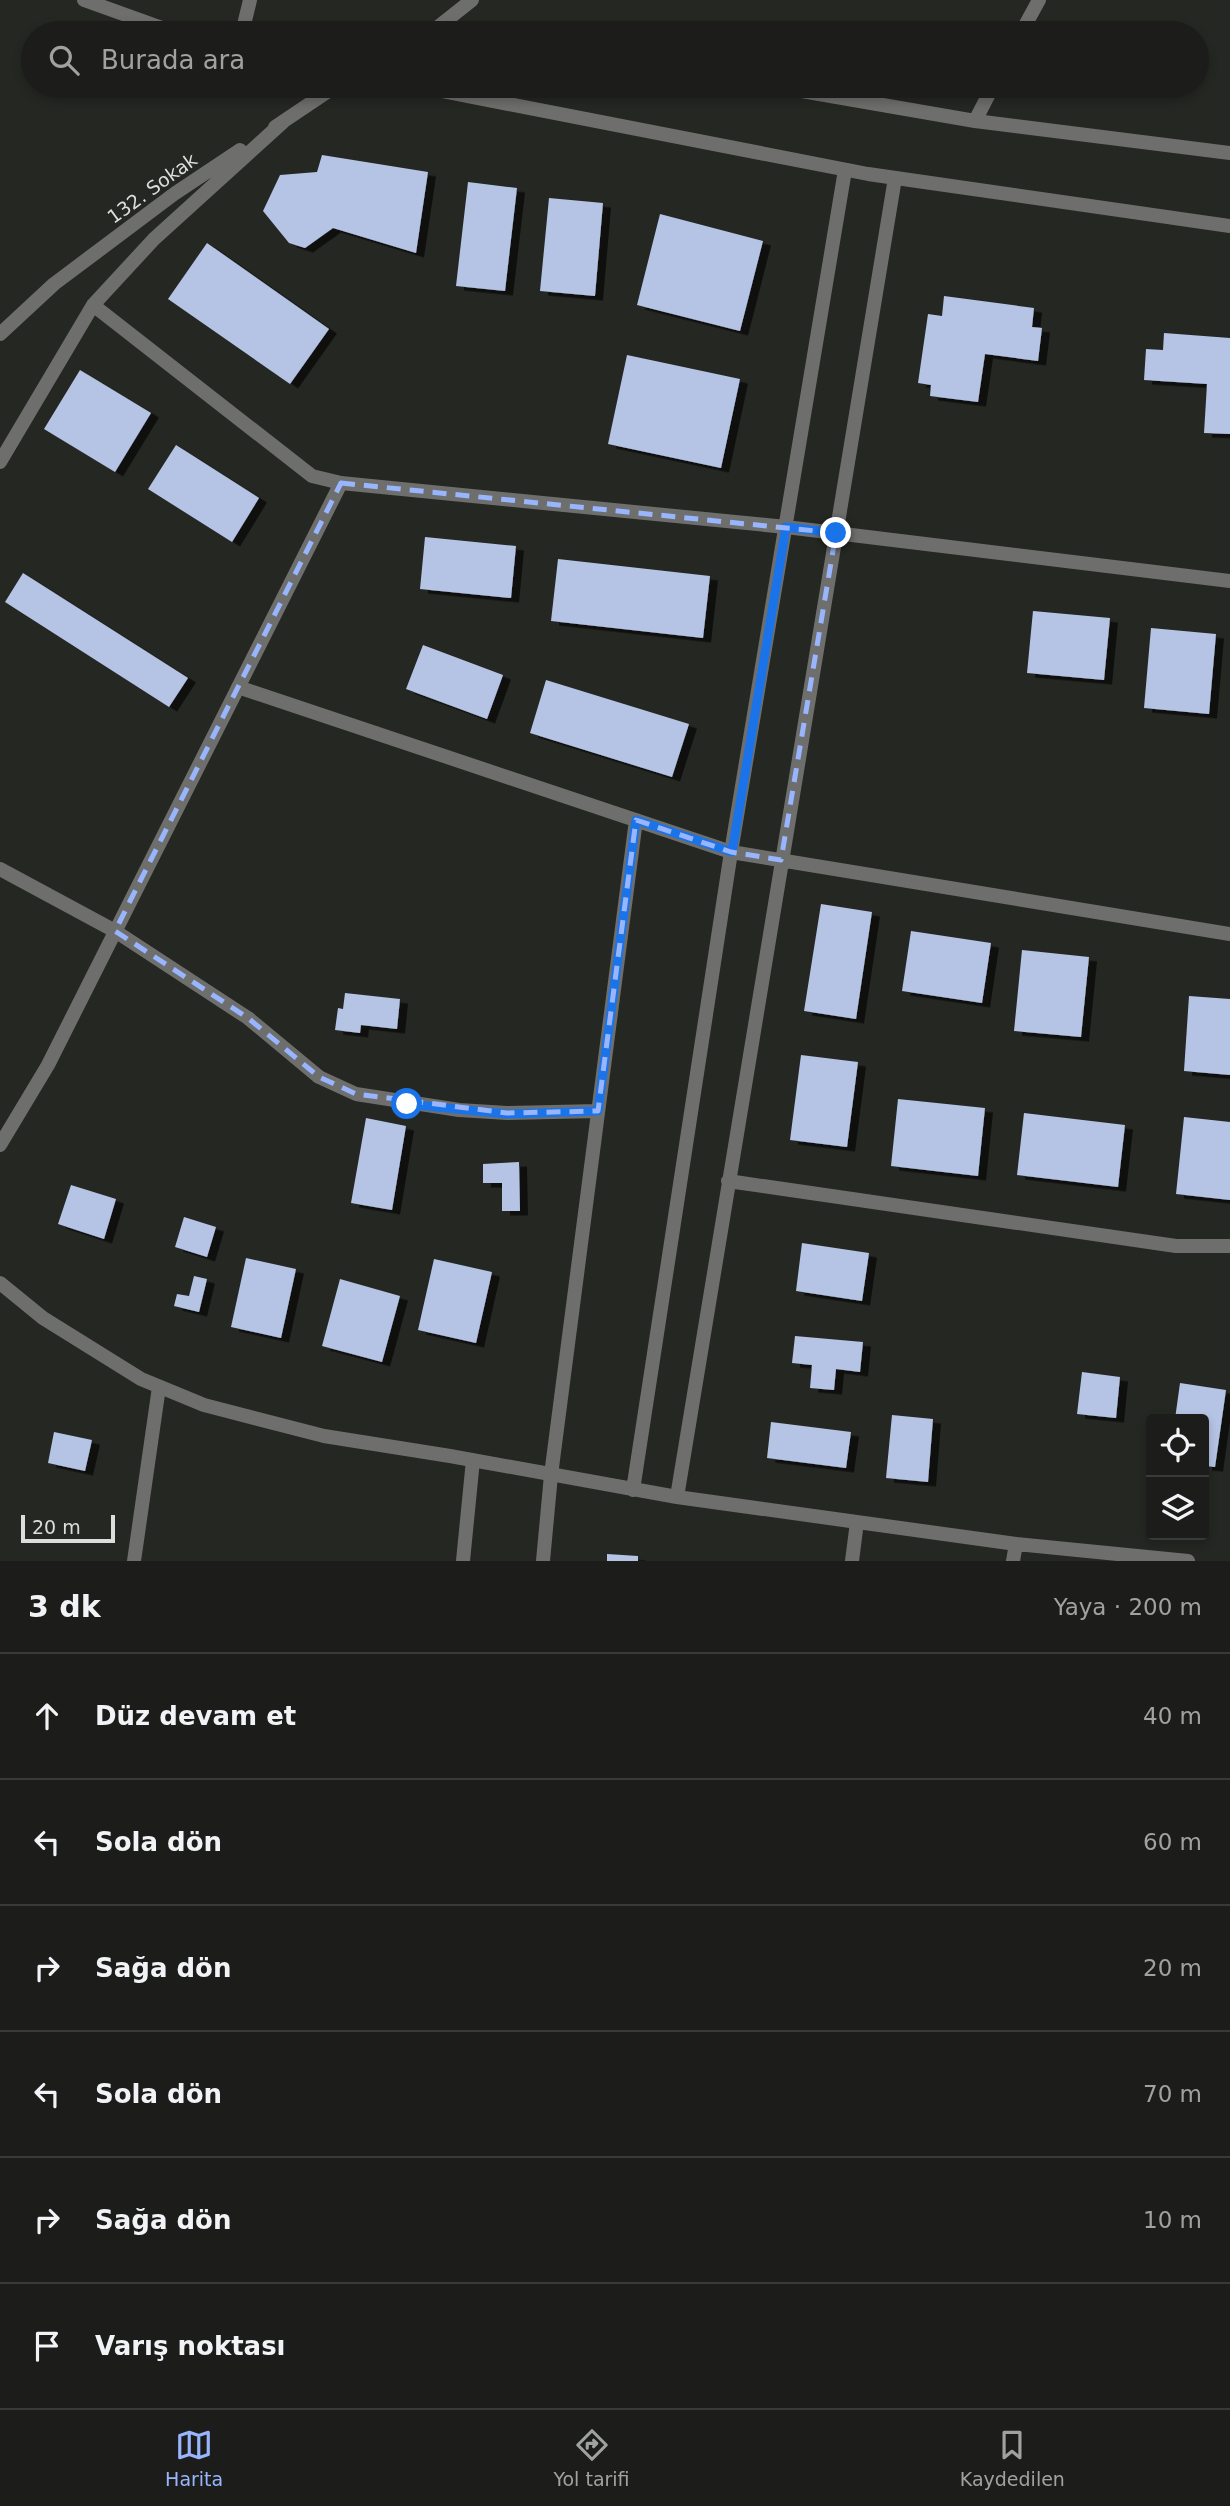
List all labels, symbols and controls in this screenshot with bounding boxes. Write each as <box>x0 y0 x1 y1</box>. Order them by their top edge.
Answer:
search box <box>21 21 1209 98</box>
icon: search <box>45 41 83 79</box>
text: Burada ara <box>101 45 245 75</box>
street label: 132. Sokak <box>103 148 201 228</box>
route end <box>820 517 851 548</box>
route start <box>391 1088 422 1119</box>
map controls <box>1146 1414 1209 1540</box>
button: locate <box>1146 1414 1209 1477</box>
button: layers <box>1146 1477 1209 1540</box>
scale bar <box>21 1512 116 1544</box>
text: 20 m <box>32 1516 81 1538</box>
text: 3 dk <box>28 1589 101 1624</box>
text: Yaya · 200 m <box>1054 1594 1202 1620</box>
icon: ahead <box>28 1697 66 1735</box>
text: Düz devam et <box>95 1701 296 1731</box>
text: 40 m <box>1143 1703 1202 1729</box>
icon: left <box>28 1823 66 1861</box>
text: Sola dön <box>95 1827 222 1857</box>
text: 60 m <box>1143 1829 1202 1855</box>
icon: right <box>28 1949 66 1987</box>
text: Sağa dön <box>95 1953 231 1983</box>
text: 20 m <box>1143 1955 1202 1981</box>
icon: left <box>28 2075 66 2113</box>
text: Sola dön <box>95 2079 222 2109</box>
text: 70 m <box>1143 2081 1202 2107</box>
icon: right <box>28 2201 66 2239</box>
text: Sağa dön <box>95 2205 231 2235</box>
text: 10 m <box>1143 2207 1202 2233</box>
icon: arrive <box>28 2327 66 2365</box>
text: Varış noktası <box>95 2331 286 2361</box>
tab: Harita <box>165 2426 223 2490</box>
tab: Yol tarifi <box>553 2426 630 2490</box>
tab: Kaydedilen <box>960 2426 1065 2490</box>

